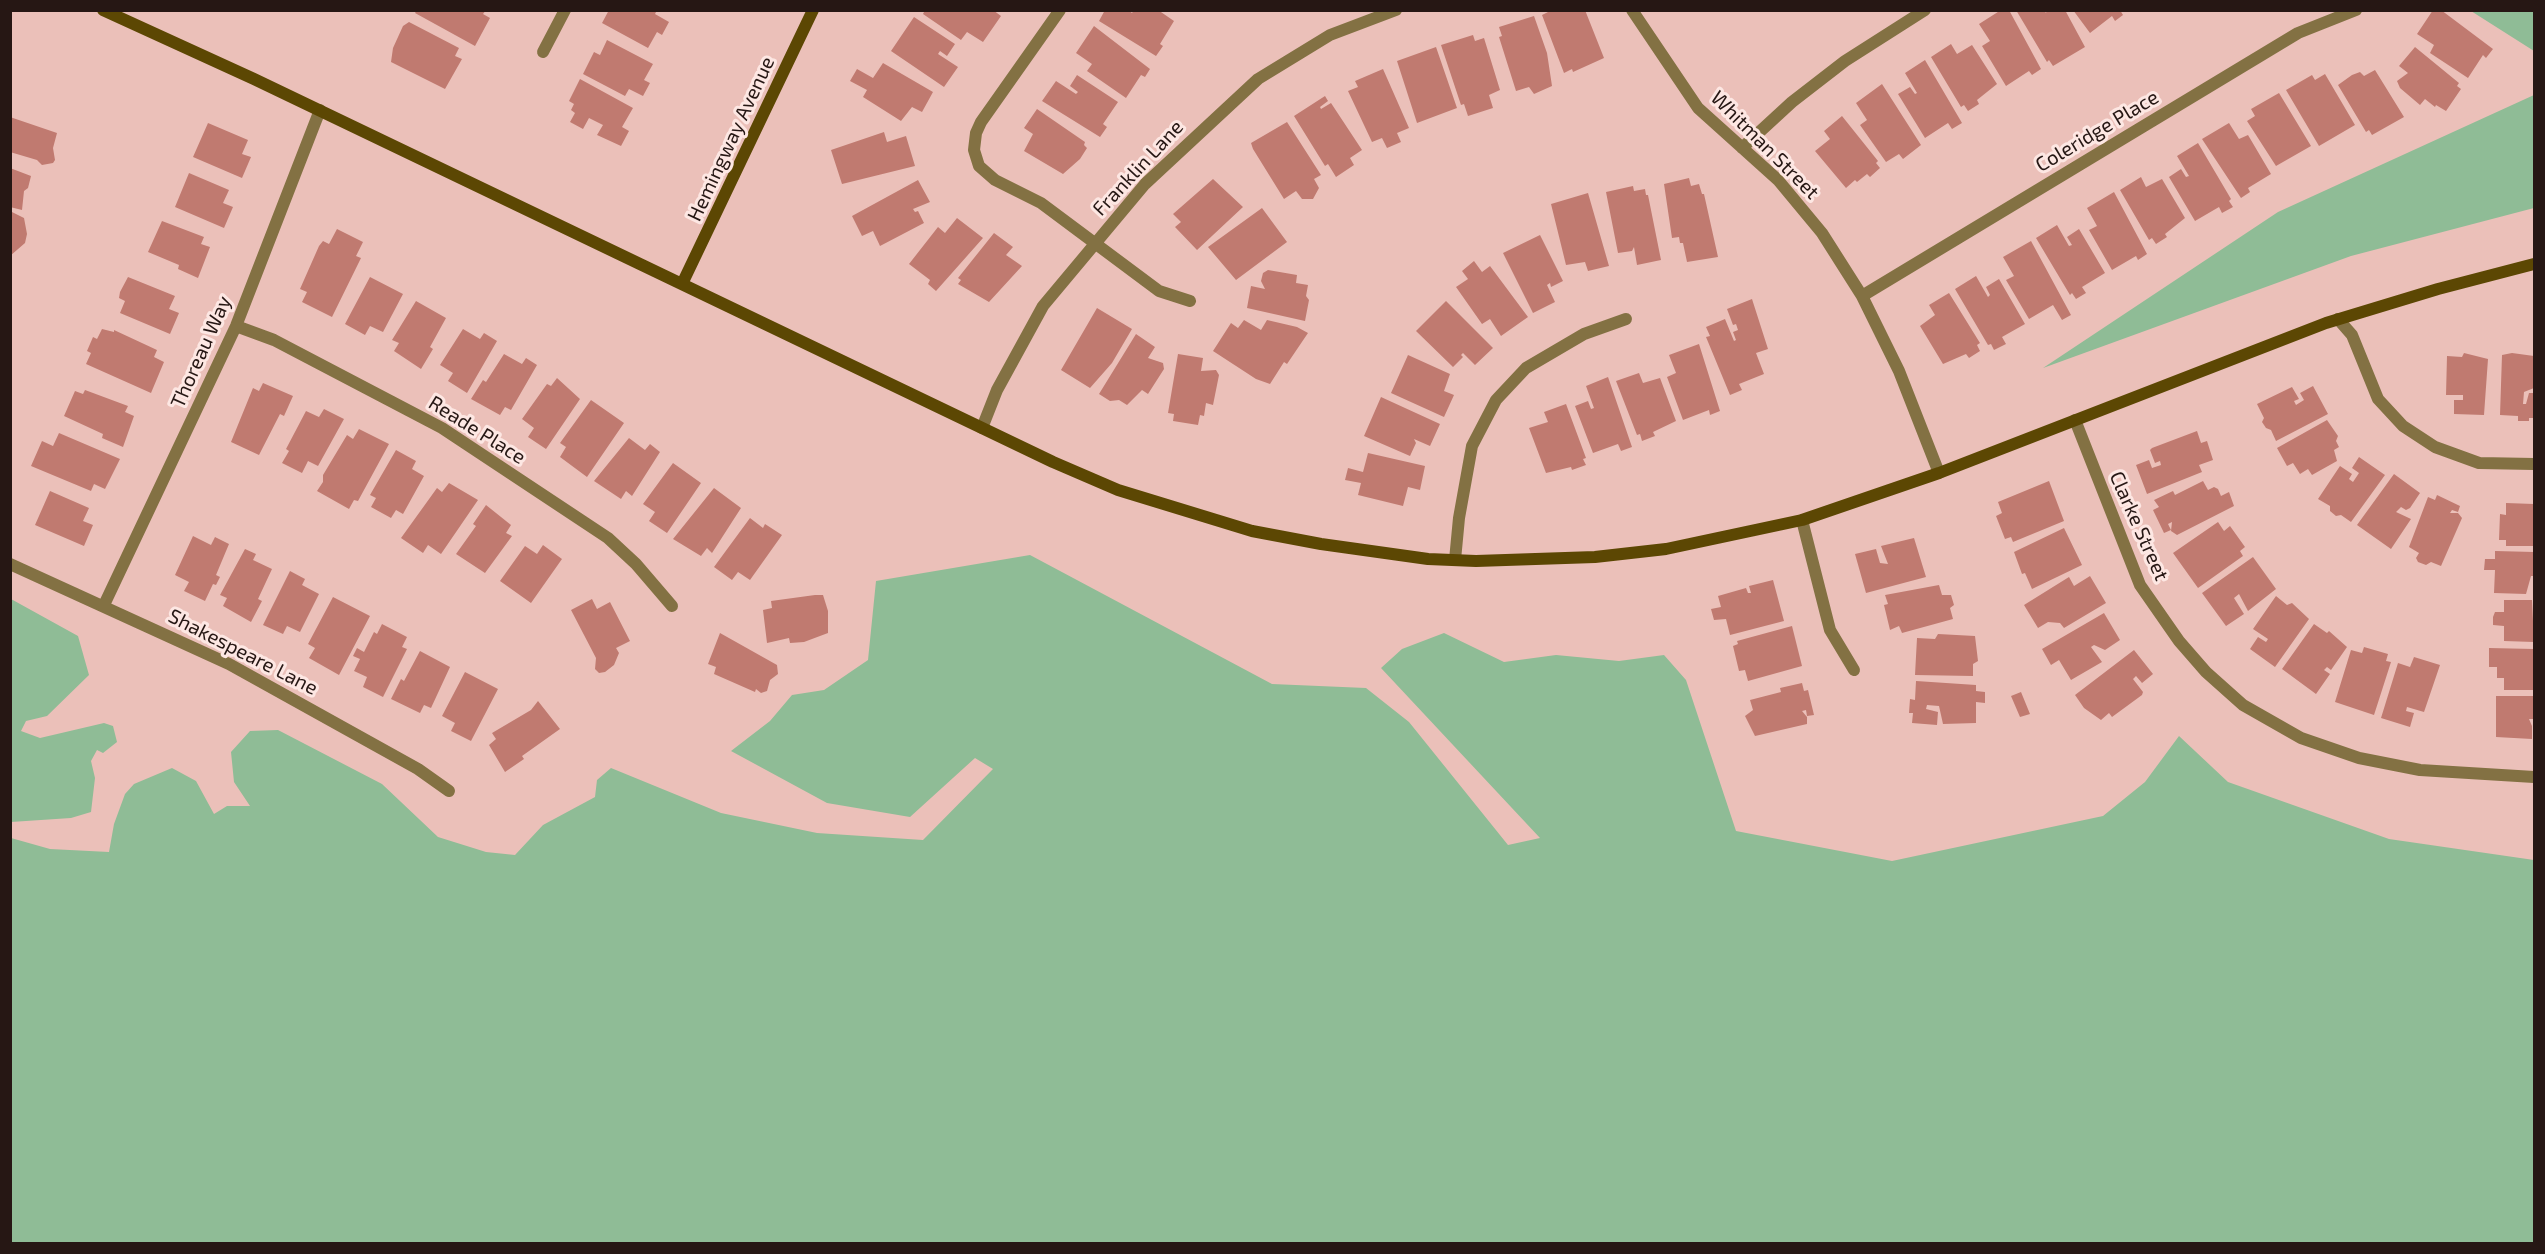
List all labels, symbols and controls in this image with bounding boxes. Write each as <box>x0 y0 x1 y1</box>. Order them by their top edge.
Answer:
street label: Hemingway Avenue <box>682 53 780 225</box>
street label: Coleridge Place <box>2031 85 2163 177</box>
street label: Whitman Street <box>1706 86 1824 204</box>
street label: Franklin Lane <box>1088 115 1188 221</box>
street label: Thoreau Way <box>166 292 236 412</box>
street label: Reade Place <box>424 391 530 469</box>
street label: Clarke Street <box>2104 468 2174 584</box>
street label: Shakespeare Lane <box>164 604 322 700</box>

